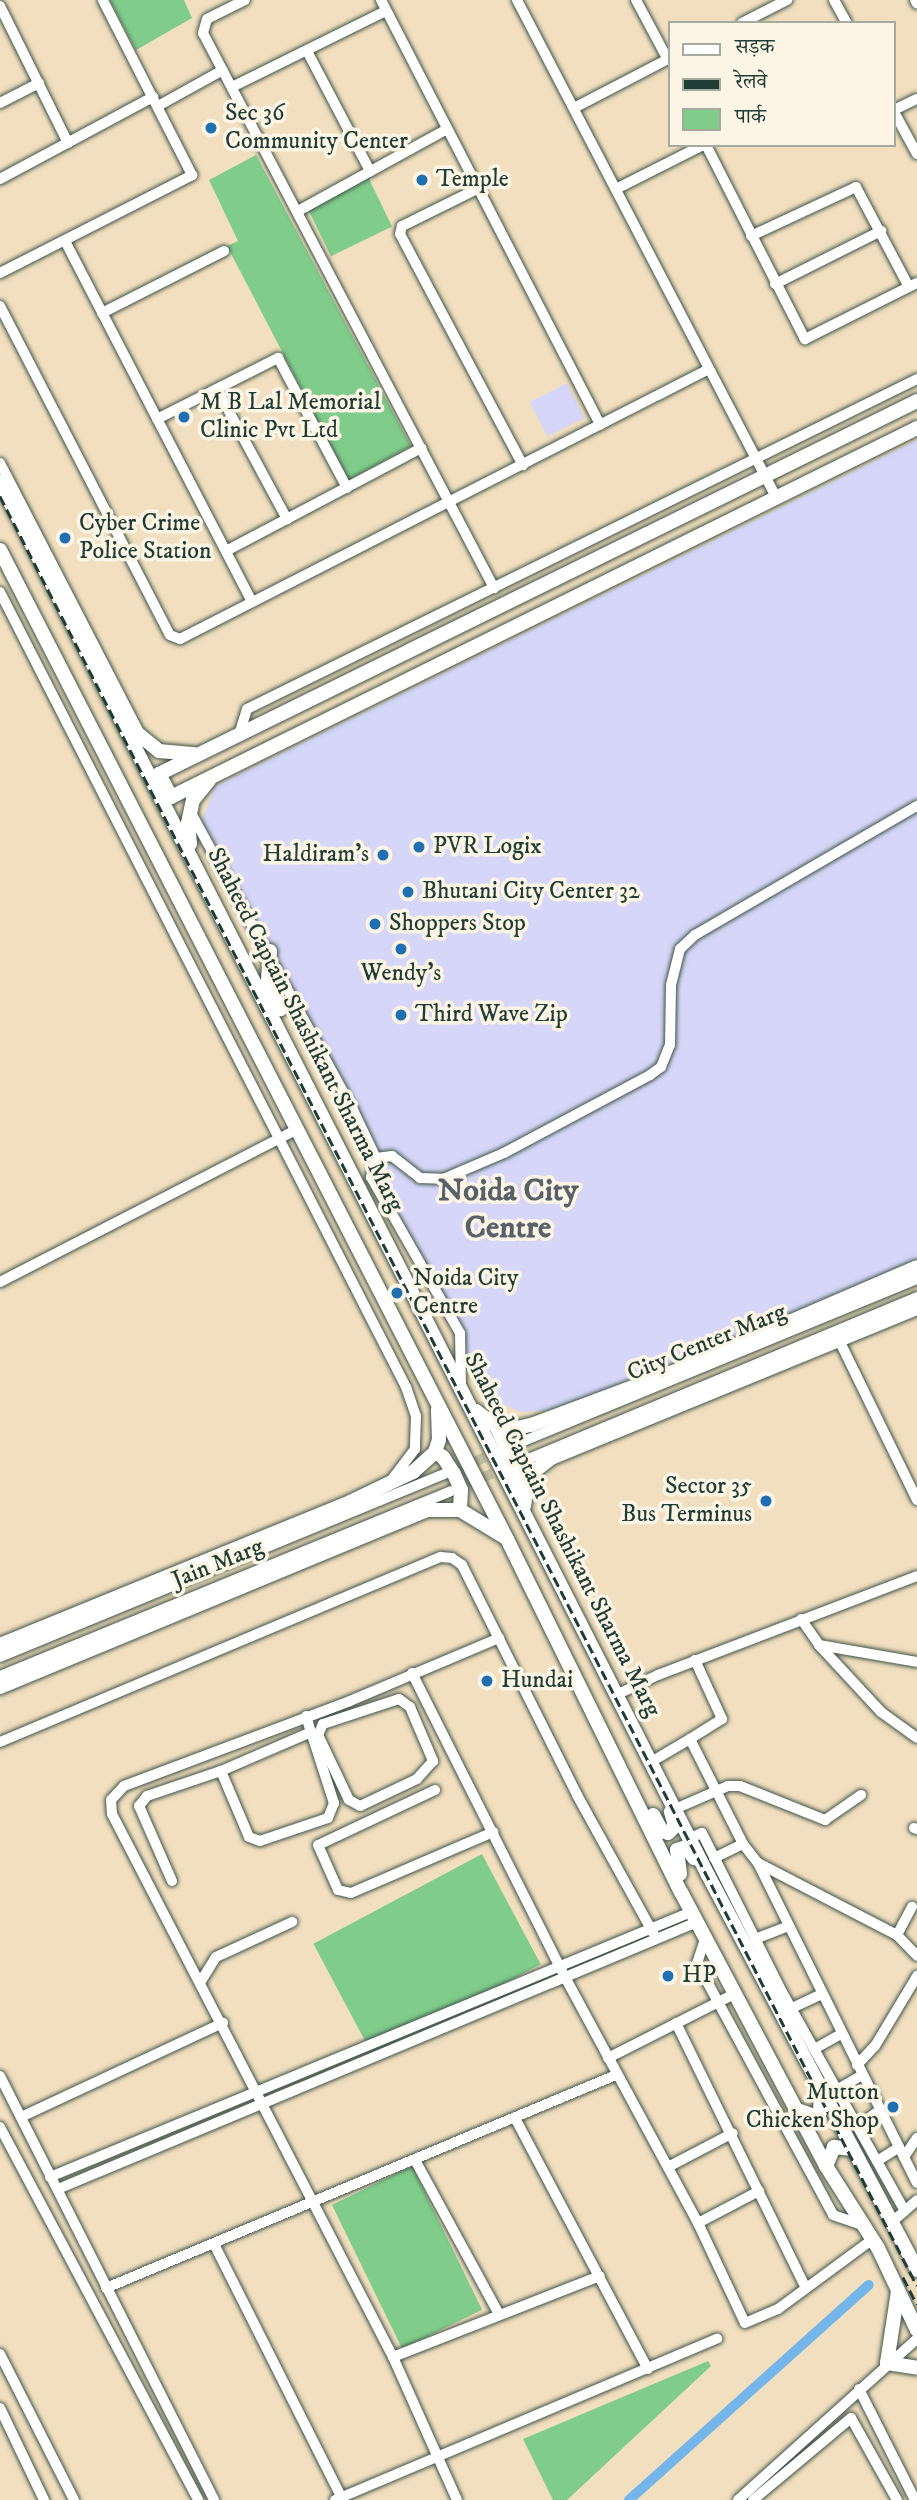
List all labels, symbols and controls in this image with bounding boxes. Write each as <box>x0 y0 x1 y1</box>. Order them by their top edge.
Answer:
legend <box>668 21 896 147</box>
text: सड़क <box>735 34 774 60</box>
text: रेलवे <box>735 69 767 95</box>
place label: Sec 36 Community Center <box>225 100 408 156</box>
text: पार्क <box>735 104 766 130</box>
marker: Sec 36 Community Center <box>203 120 219 136</box>
place label: Temple <box>436 166 509 194</box>
marker: Temple <box>414 172 430 188</box>
place label: M B Lal Memorial Clinic Pvt Ltd <box>200 389 381 445</box>
marker: M B Lal Memorial Clinic Pvt Ltd <box>174 407 194 427</box>
place label: Cyber Crime Police Station <box>79 510 211 566</box>
marker: Cyber Crime Police Station <box>57 530 73 546</box>
place label: PVR Logix <box>433 833 542 861</box>
marker: PVR Logix <box>411 839 427 855</box>
place label: Haldiram's <box>262 841 369 869</box>
street label: Shaheed Captain Shashikant Sharma Marg <box>200 843 410 1217</box>
marker: Haldiram's <box>375 847 391 863</box>
place label: Bhutani City Center 32 <box>422 878 640 906</box>
marker: Bhutani City Center 32 <box>400 884 416 900</box>
place label: Shoppers Stop <box>389 910 526 938</box>
marker: Shoppers Stop <box>367 916 383 932</box>
marker: Wendy's <box>393 941 409 957</box>
place label: Wendy's <box>361 960 441 988</box>
place label: Third Wave Zip <box>415 1001 568 1029</box>
marker: Third Wave Zip <box>393 1007 409 1023</box>
district label: Noida City Centre <box>438 1173 578 1248</box>
place label: Noida City Centre <box>413 1265 518 1321</box>
marker: Noida City Centre <box>387 1283 407 1303</box>
street label: City Center Marg <box>623 1298 791 1388</box>
street label: Shaheed Captain Shashikant Sharma Marg <box>457 1348 667 1722</box>
place label: Sector 35 Bus Terminus <box>621 1473 752 1529</box>
marker: Sector 35 Bus Terminus <box>758 1493 774 1509</box>
street label: Jain Marg <box>168 1533 268 1595</box>
place label: Hundai <box>501 1667 573 1695</box>
marker: Hundai <box>479 1673 495 1689</box>
place label: HP <box>682 1962 716 1990</box>
marker: HP <box>660 1968 676 1984</box>
place label: Mutton Chicken Shop <box>746 2079 879 2135</box>
marker: Mutton Chicken Shop <box>885 2099 901 2115</box>

